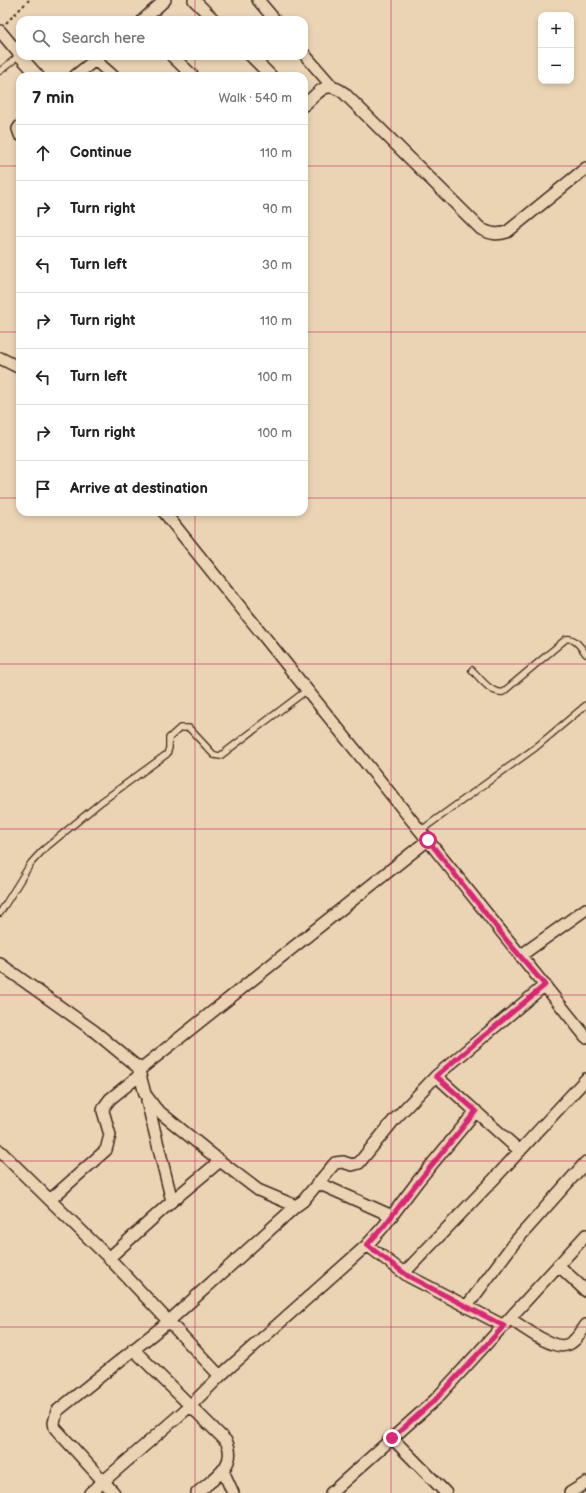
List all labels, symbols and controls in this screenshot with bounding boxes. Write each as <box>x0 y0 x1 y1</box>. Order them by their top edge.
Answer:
map controls <box>538 12 574 84</box>
button: + <box>538 12 574 48</box>
search box <box>16 16 308 60</box>
icon: search <box>30 27 52 49</box>
text: Search here <box>62 29 145 48</box>
button: − <box>538 48 574 84</box>
text: 7 min <box>32 88 74 108</box>
text: Walk · 540 m <box>218 90 292 106</box>
icon: ahead <box>32 142 54 164</box>
text: Continue <box>70 143 132 162</box>
text: 110 m <box>260 145 292 161</box>
icon: right <box>32 198 54 220</box>
text: Turn right <box>70 199 135 218</box>
text: 90 m <box>263 201 292 217</box>
icon: left <box>32 254 54 276</box>
text: Turn left <box>70 255 127 274</box>
text: 30 m <box>262 257 292 273</box>
icon: right <box>32 310 54 332</box>
text: Turn right <box>70 311 135 330</box>
text: 110 m <box>260 313 292 329</box>
icon: left <box>32 366 54 388</box>
text: Turn left <box>70 367 127 386</box>
text: 100 m <box>257 369 292 385</box>
icon: right <box>32 422 54 444</box>
text: Turn right <box>70 423 135 442</box>
text: 100 m <box>257 425 292 441</box>
icon: arrive <box>32 478 54 500</box>
text: Arrive at destination <box>70 479 208 498</box>
route start <box>419 831 437 849</box>
route end <box>383 1429 401 1447</box>

